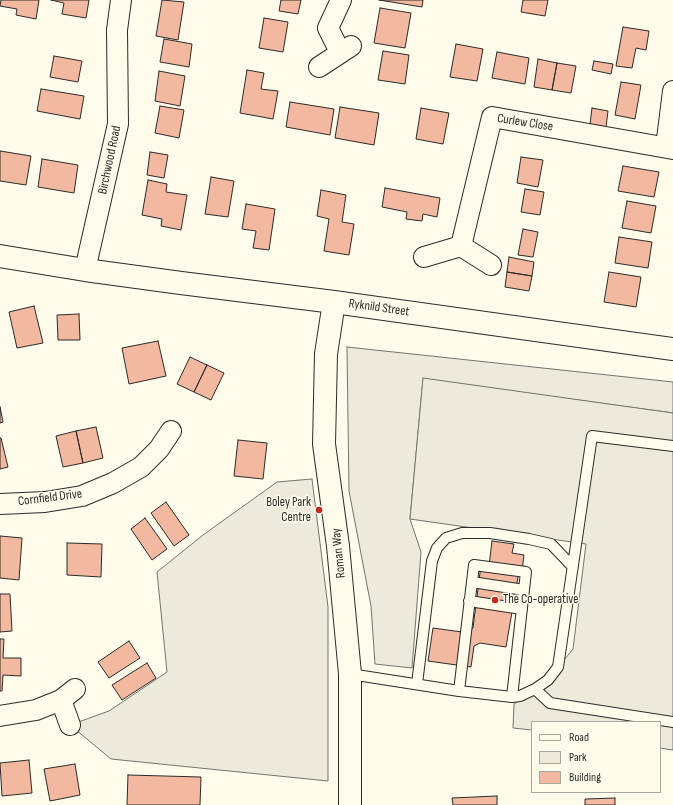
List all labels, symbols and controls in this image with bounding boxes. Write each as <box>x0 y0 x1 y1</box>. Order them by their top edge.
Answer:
street label: Curlew Close <box>496 111 554 135</box>
street label: Birchwood Road <box>95 124 125 196</box>
street label: Ryknild Street <box>348 296 410 320</box>
street label: Cornfield Drive <box>17 486 83 510</box>
place label: Boley Park Centre <box>266 495 311 526</box>
marker: Boley Park Centre <box>314 505 324 515</box>
street label: Roman Way <box>329 527 349 579</box>
place label: The Co-operative <box>503 592 578 608</box>
marker: The Co-operative <box>490 595 500 605</box>
legend <box>531 721 661 793</box>
text: Road <box>569 730 589 745</box>
text: Park <box>569 750 587 765</box>
text: Building <box>569 770 601 785</box>

